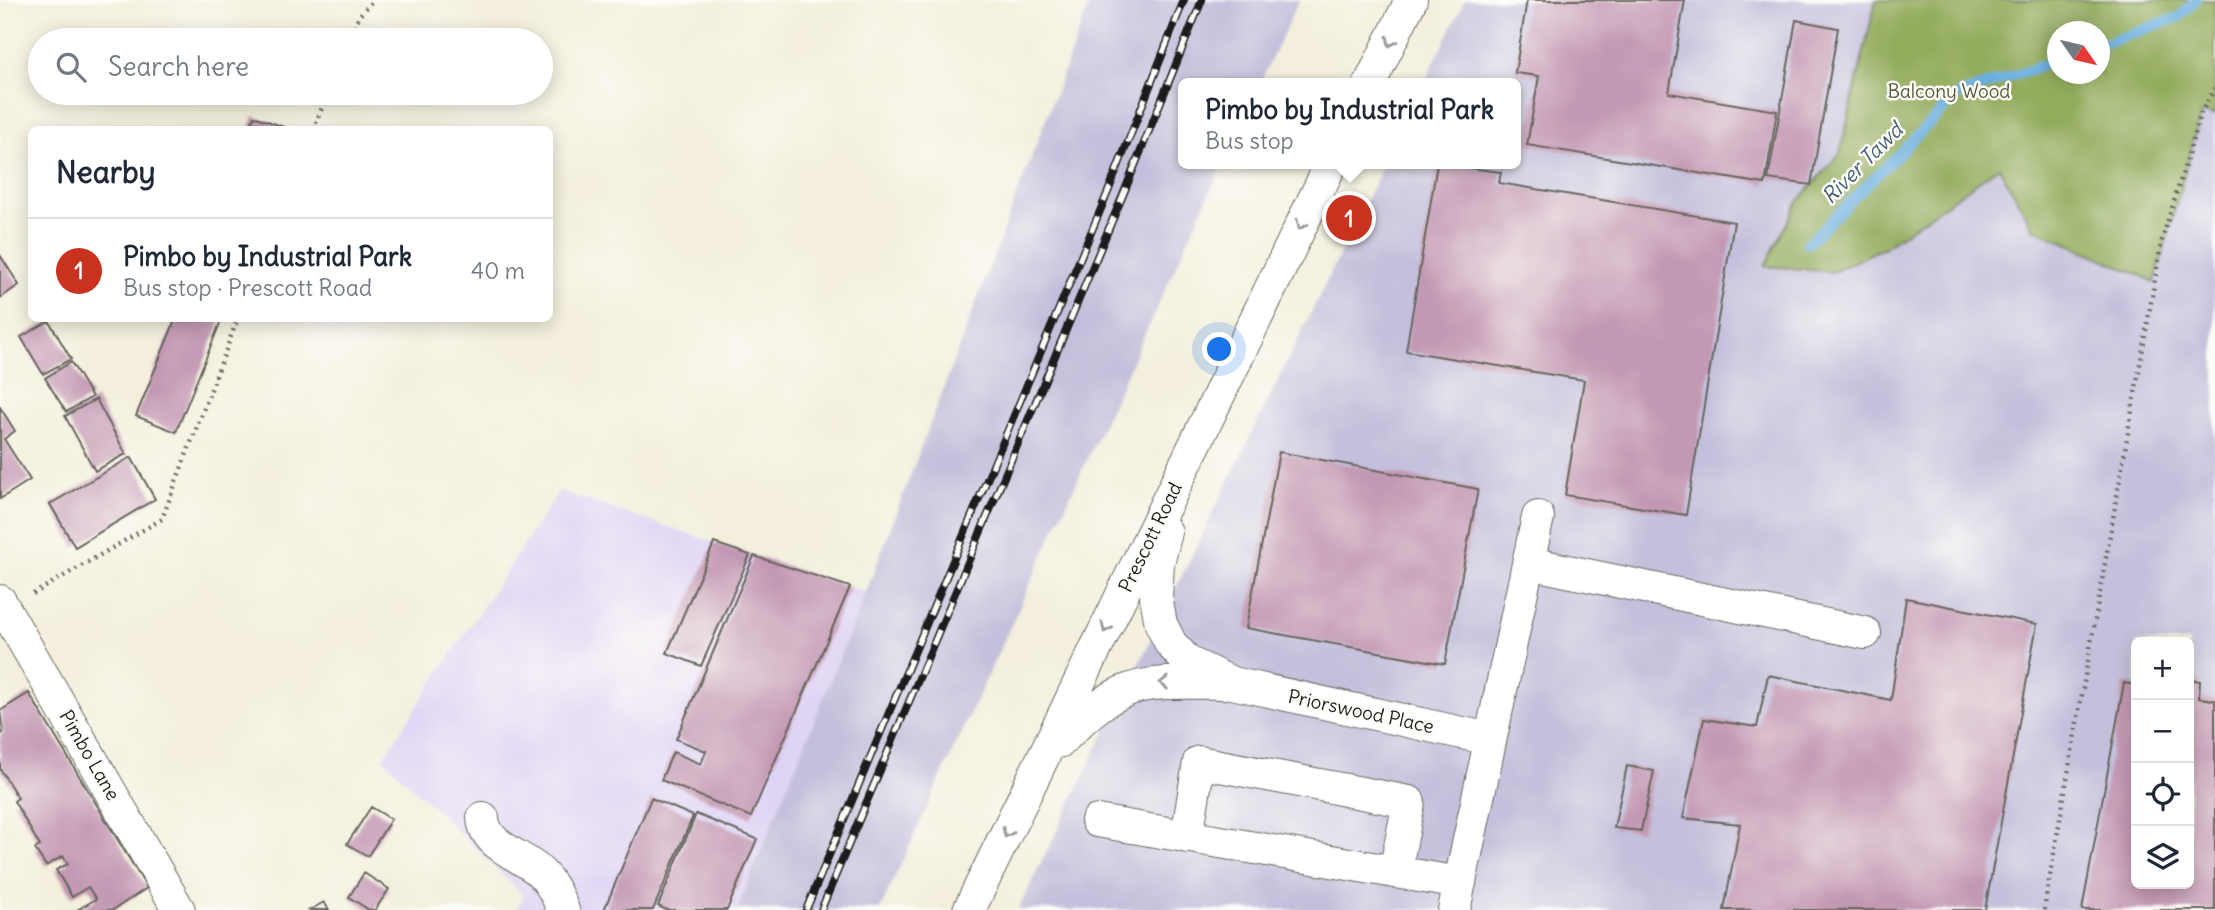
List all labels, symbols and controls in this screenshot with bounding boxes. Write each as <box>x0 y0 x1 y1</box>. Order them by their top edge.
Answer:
north arrow <box>2047 21 2110 84</box>
search box <box>28 28 553 105</box>
one-way arrow <box>1385 35 1399 47</box>
icon: search <box>52 48 90 86</box>
text: Search here <box>108 50 249 83</box>
popup <box>1178 78 1521 169</box>
park label: Balcony Wood <box>1887 79 2011 103</box>
text: Pimbo by Industrial Park <box>1205 93 1494 126</box>
water label: River Tawd <box>1816 115 1910 209</box>
text: Bus stop <box>1205 126 1294 155</box>
text: Nearby <box>56 153 156 191</box>
pin: 1 <box>1326 192 1372 244</box>
one-way arrow <box>1296 218 1310 230</box>
text: Pimbo by Industrial Park <box>123 240 412 273</box>
text: 1 <box>74 256 84 285</box>
text: 40 m <box>471 256 525 285</box>
text: Bus stop · Prescott Road <box>123 273 372 302</box>
your location <box>1202 332 1236 366</box>
street label: Prescott Road <box>1113 478 1187 596</box>
one-way arrow <box>1100 621 1114 633</box>
map controls <box>2131 637 2194 889</box>
button: + <box>2131 637 2194 700</box>
one-way arrow <box>1158 675 1169 691</box>
street label: Priorswood Place <box>1286 684 1436 738</box>
button: − <box>2131 700 2194 763</box>
street label: Pimbo Lane <box>55 706 125 804</box>
button: locate <box>2131 763 2194 826</box>
one-way arrow <box>1001 826 1015 838</box>
button: layers <box>2131 826 2194 889</box>

